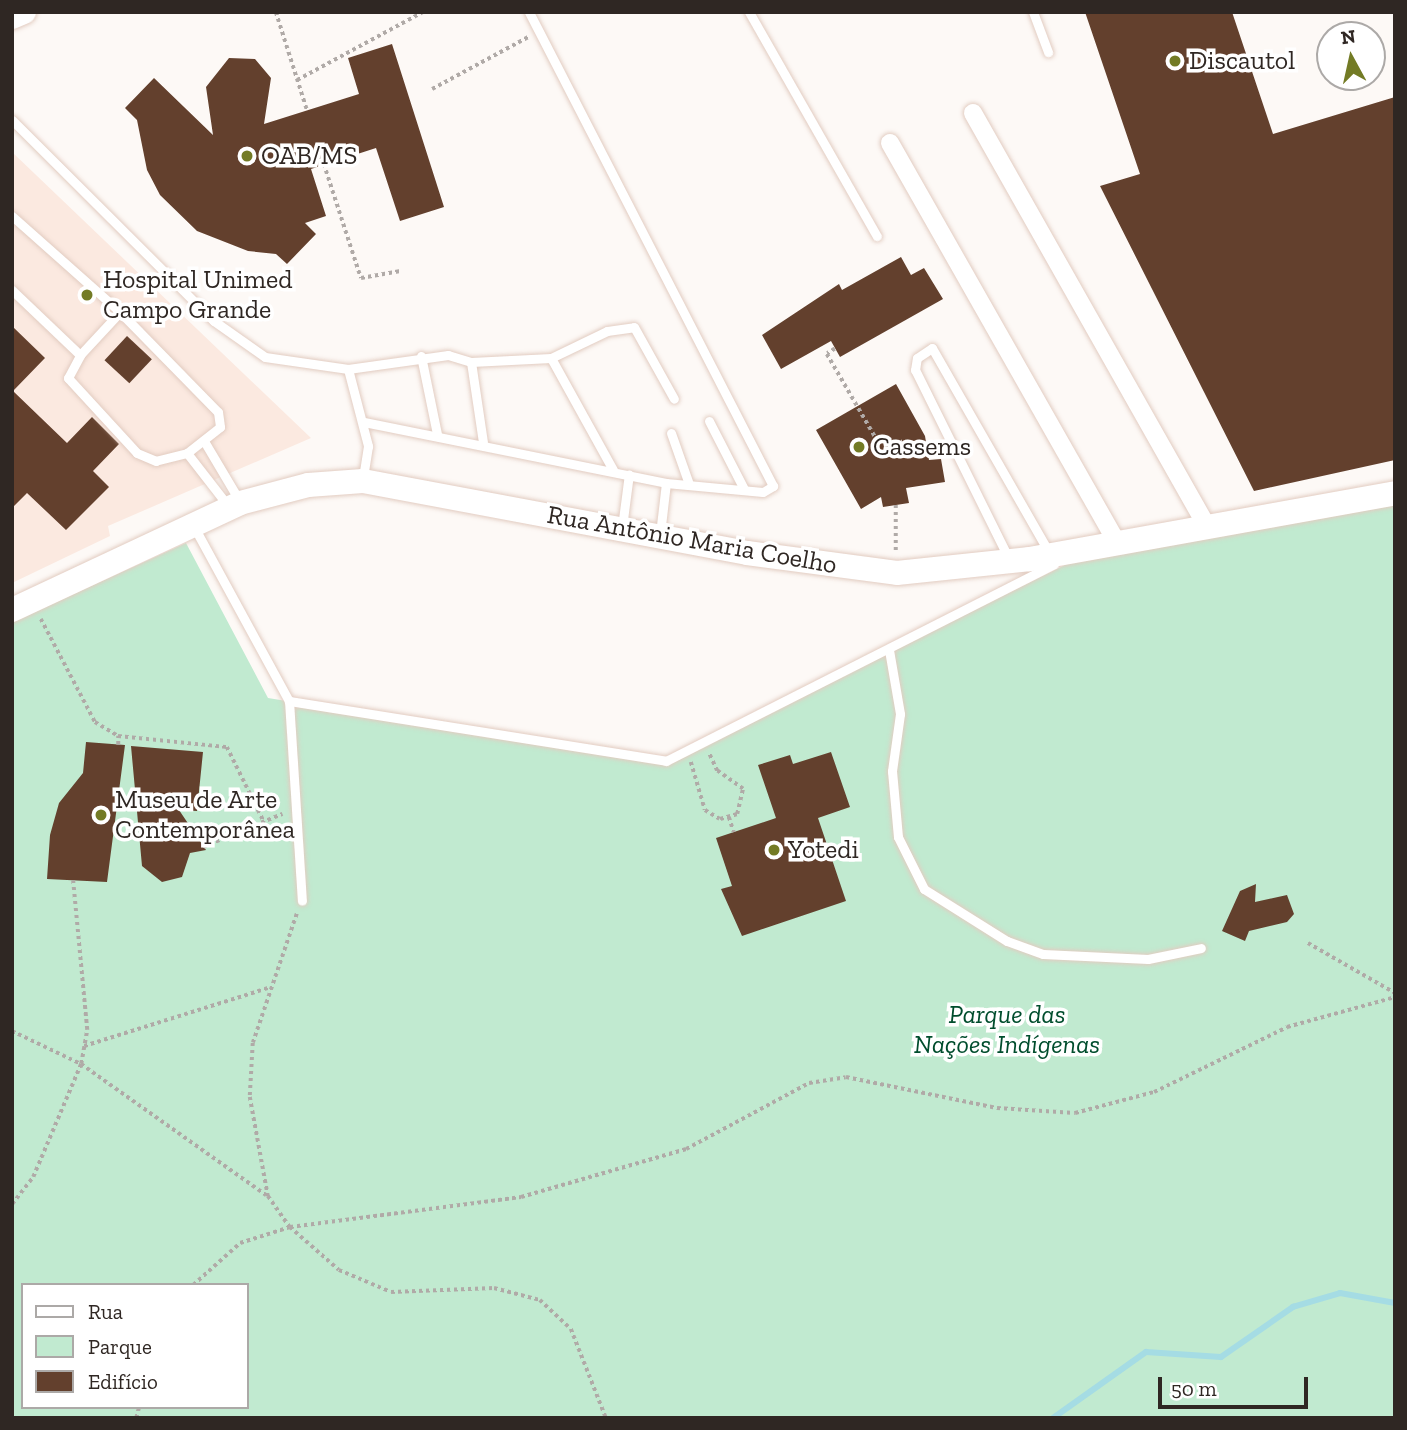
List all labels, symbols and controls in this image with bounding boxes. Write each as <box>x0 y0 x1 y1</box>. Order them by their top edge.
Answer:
north arrow <box>1316 21 1386 91</box>
text: N <box>1340 24 1357 49</box>
place label: Discautol <box>1189 45 1295 77</box>
marker: Discautol <box>1167 53 1183 69</box>
place label: OAB/MS <box>261 140 357 172</box>
marker: OAB/MS <box>239 148 255 164</box>
place label: Hospital Unimed Campo Grande <box>103 264 293 326</box>
marker: Hospital Unimed Campo Grande <box>77 285 97 305</box>
place label: Cassems <box>873 431 971 463</box>
marker: Cassems <box>851 439 867 455</box>
street label: Rua Antônio Maria Coelho <box>544 499 840 581</box>
place label: Museu de Arte Contemporânea <box>115 784 295 846</box>
marker: Museu de Arte Contemporânea <box>93 807 109 823</box>
place label: Yotedi <box>788 834 859 866</box>
marker: Yotedi <box>766 842 782 858</box>
park label: Parque das Nações Indígenas <box>914 999 1100 1060</box>
legend <box>21 1283 248 1409</box>
text: Rua <box>88 1299 123 1324</box>
text: Parque <box>88 1334 152 1359</box>
scale bar <box>1162 1364 1312 1408</box>
text: Edifício <box>88 1369 158 1394</box>
text: 50 m <box>1171 1376 1217 1401</box>

